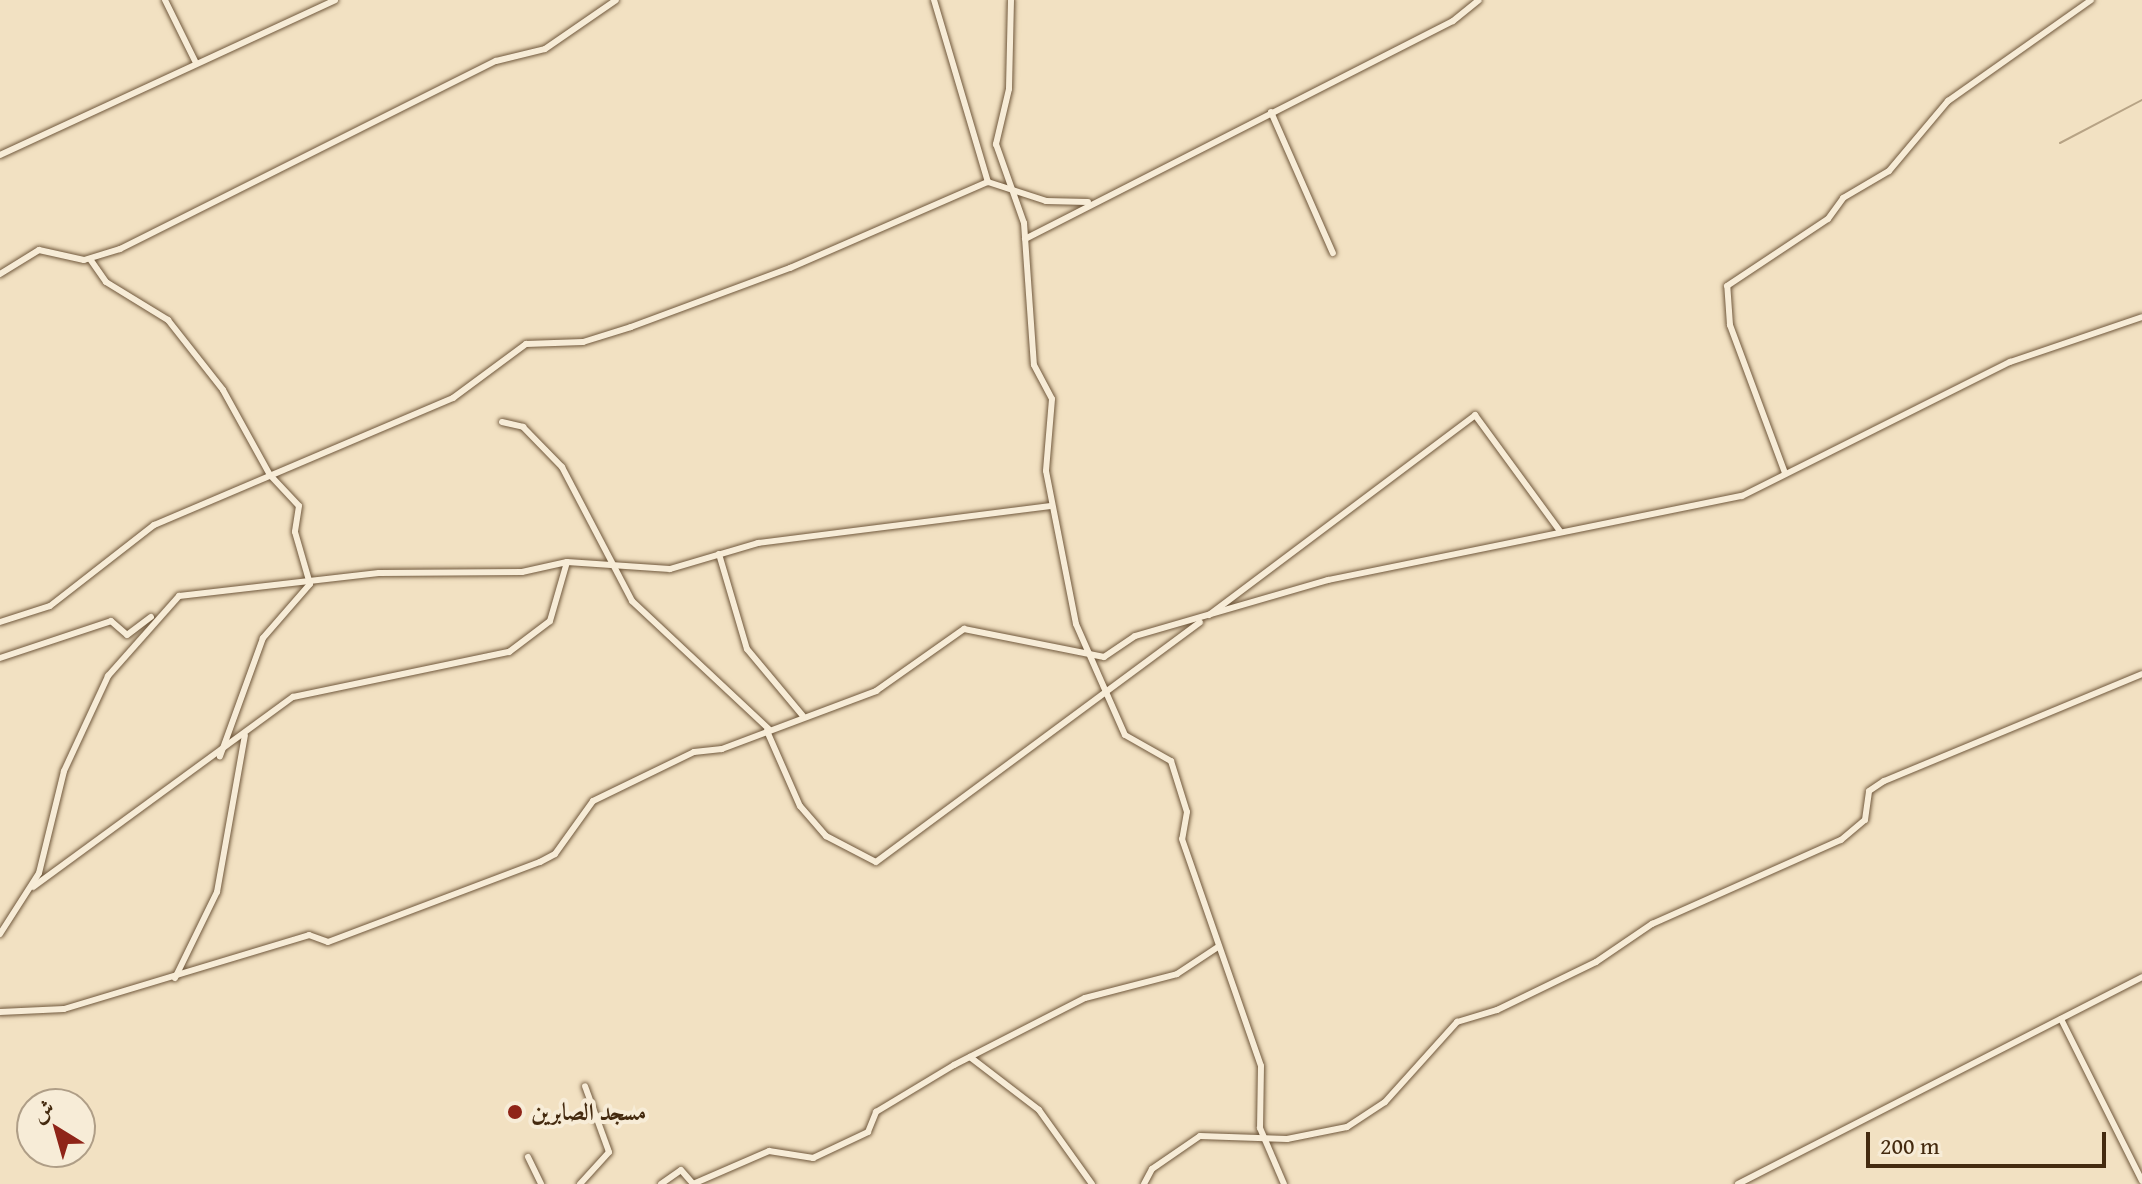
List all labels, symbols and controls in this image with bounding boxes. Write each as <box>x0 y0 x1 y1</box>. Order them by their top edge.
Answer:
north arrow <box>16 1088 96 1168</box>
text: ش <box>24 1091 61 1130</box>
place label: مسجد الصابرين <box>531 1098 646 1126</box>
marker: مسجد الصابرين <box>506 1103 524 1121</box>
scale bar <box>1870 1116 2110 1166</box>
text: 200 m <box>1880 1128 1940 1163</box>

